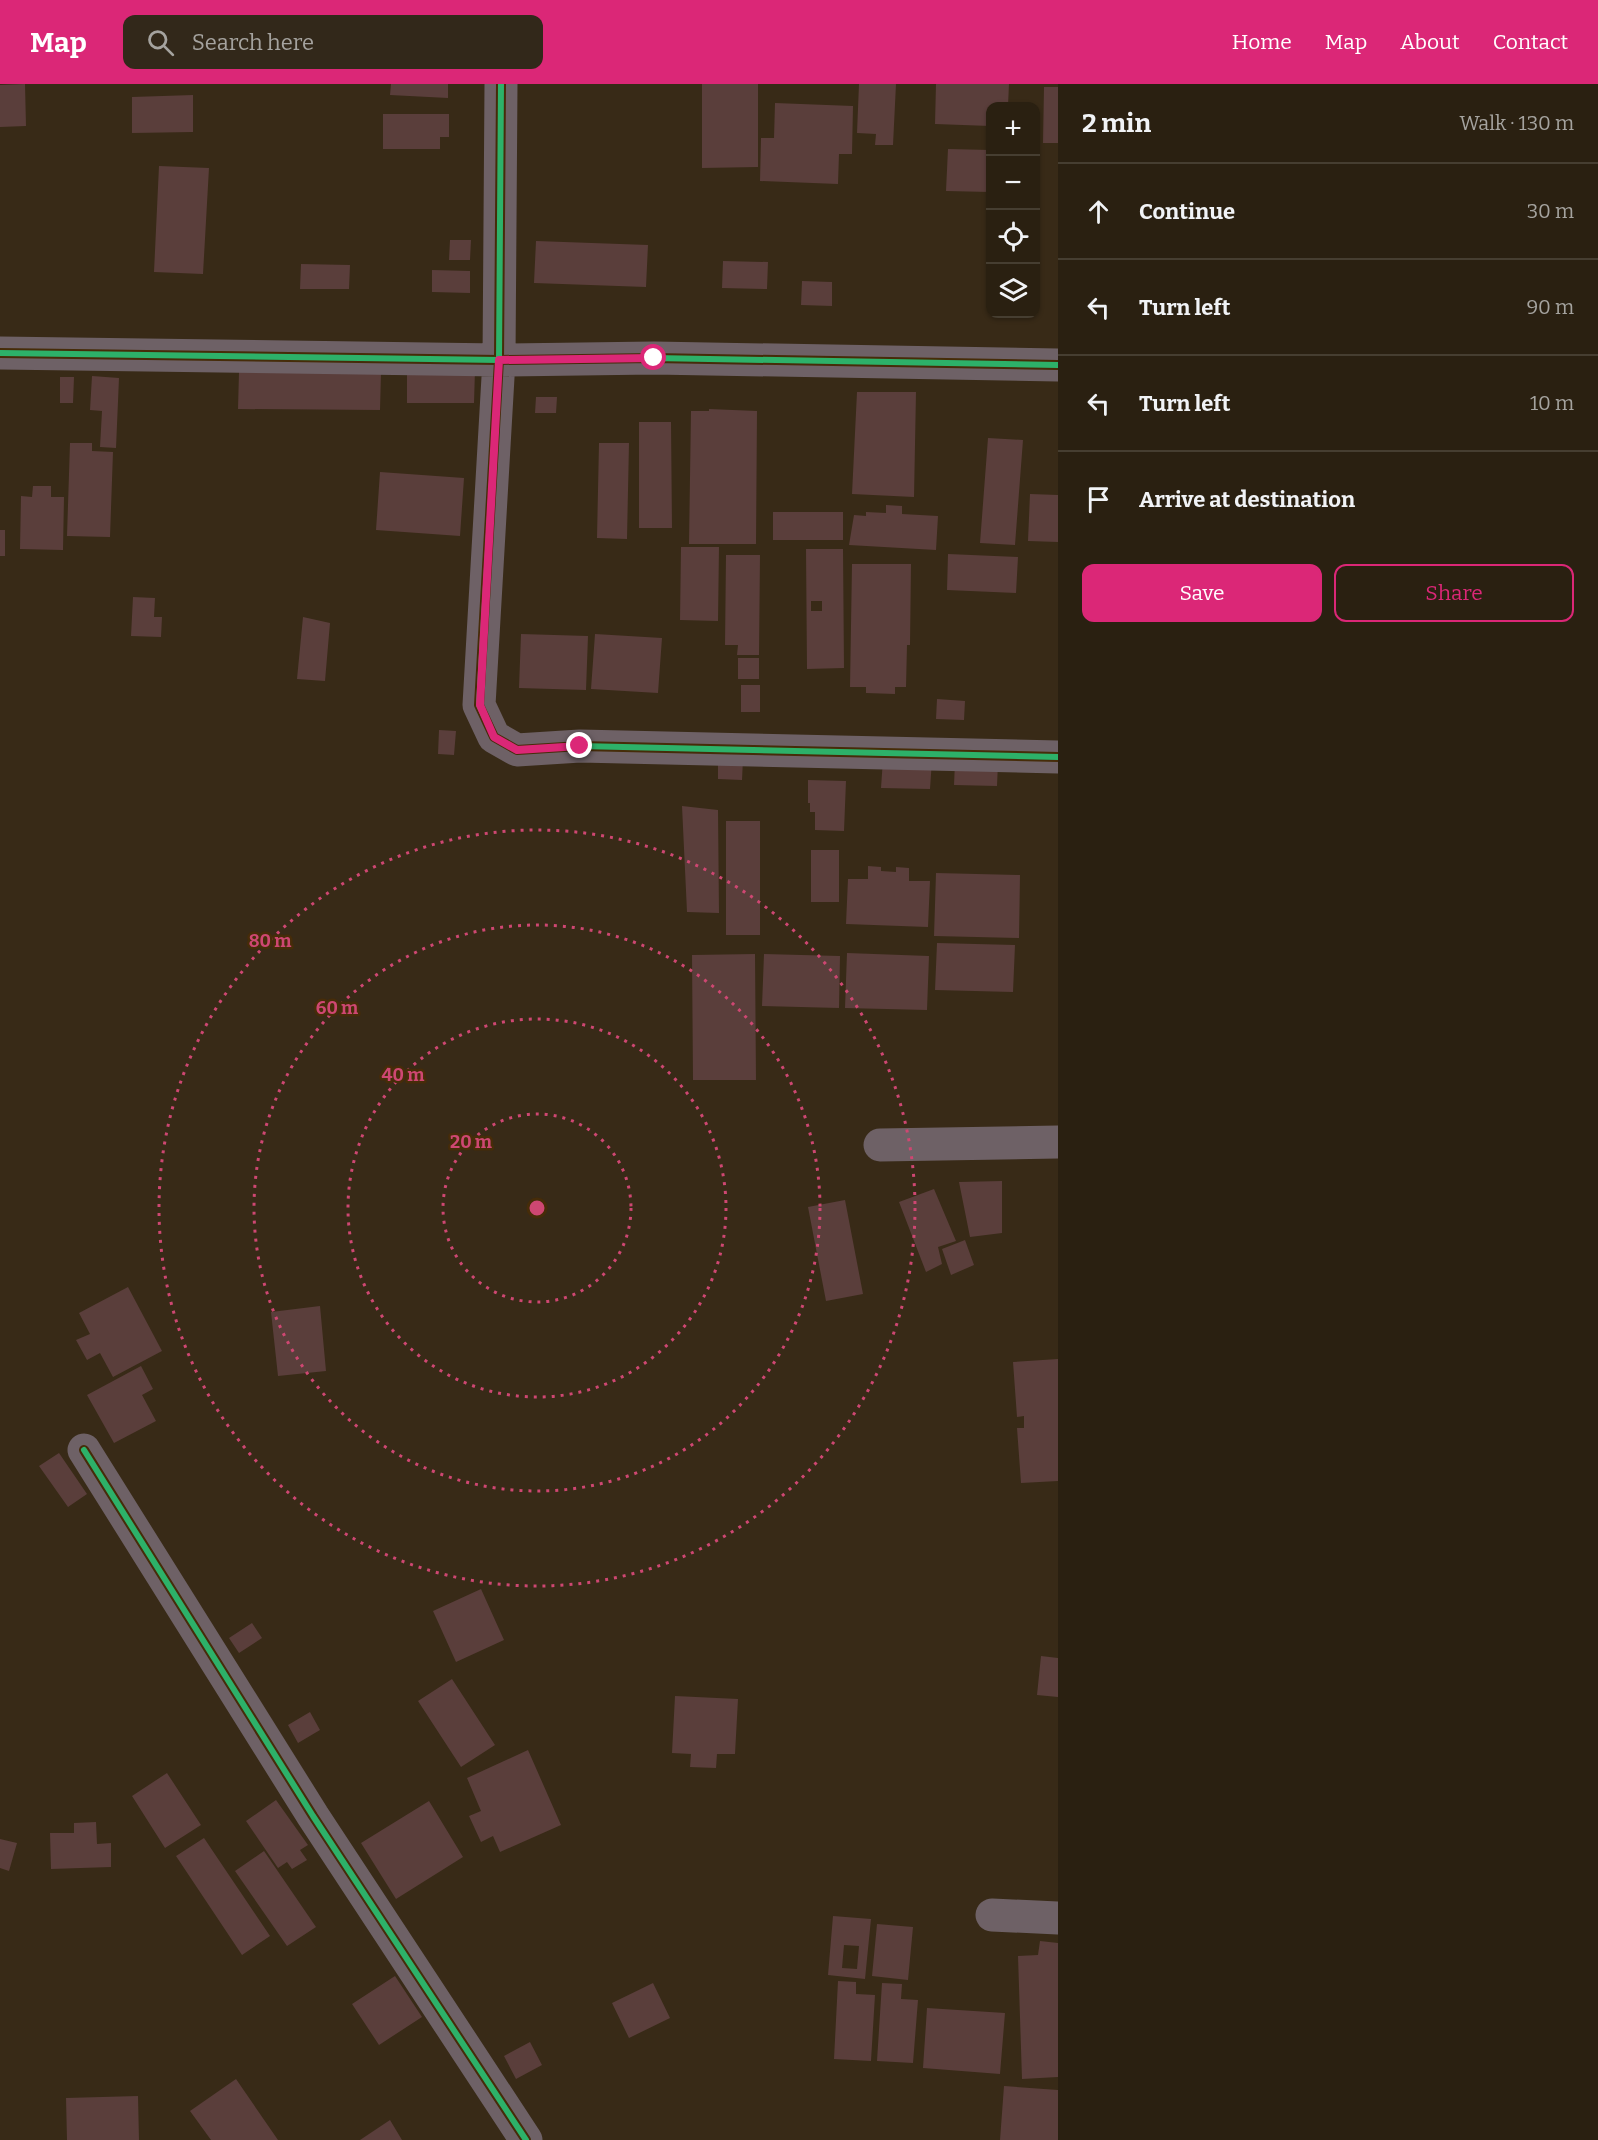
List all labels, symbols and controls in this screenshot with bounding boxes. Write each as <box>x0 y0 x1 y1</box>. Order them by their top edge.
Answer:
search box <box>123 15 543 69</box>
text: Map <box>30 26 87 59</box>
icon: search <box>144 26 177 59</box>
text: Search here <box>192 29 314 56</box>
text: Home <box>1232 29 1292 55</box>
text: Map <box>1325 29 1367 55</box>
text: About <box>1400 29 1460 55</box>
text: Contact <box>1493 29 1568 55</box>
map controls <box>986 102 1040 318</box>
button: + <box>986 102 1040 156</box>
text: 2 min <box>1082 108 1151 139</box>
text: Walk · 130 m <box>1460 111 1574 135</box>
button: − <box>986 156 1040 210</box>
icon: ahead <box>1082 195 1115 228</box>
text: Continue <box>1139 198 1235 225</box>
text: 30 m <box>1527 199 1574 223</box>
button: locate <box>986 210 1040 264</box>
button: layers <box>986 264 1040 318</box>
icon: left <box>1082 291 1115 324</box>
text: Turn left <box>1139 294 1231 321</box>
text: 90 m <box>1526 295 1574 319</box>
route start <box>640 344 666 370</box>
icon: left <box>1082 387 1115 420</box>
text: Turn left <box>1139 390 1231 417</box>
text: 10 m <box>1530 391 1574 415</box>
icon: arrive <box>1082 483 1115 516</box>
text: Arrive at destination <box>1139 486 1355 513</box>
button: Save <box>1082 564 1322 622</box>
button: Share <box>1334 564 1574 622</box>
route end <box>566 732 592 758</box>
text: 80 m <box>249 930 291 952</box>
text: 60 m <box>316 997 358 1019</box>
text: 40 m <box>382 1064 424 1086</box>
text: 20 m <box>450 1131 492 1153</box>
centre of rings <box>527 1198 547 1218</box>

